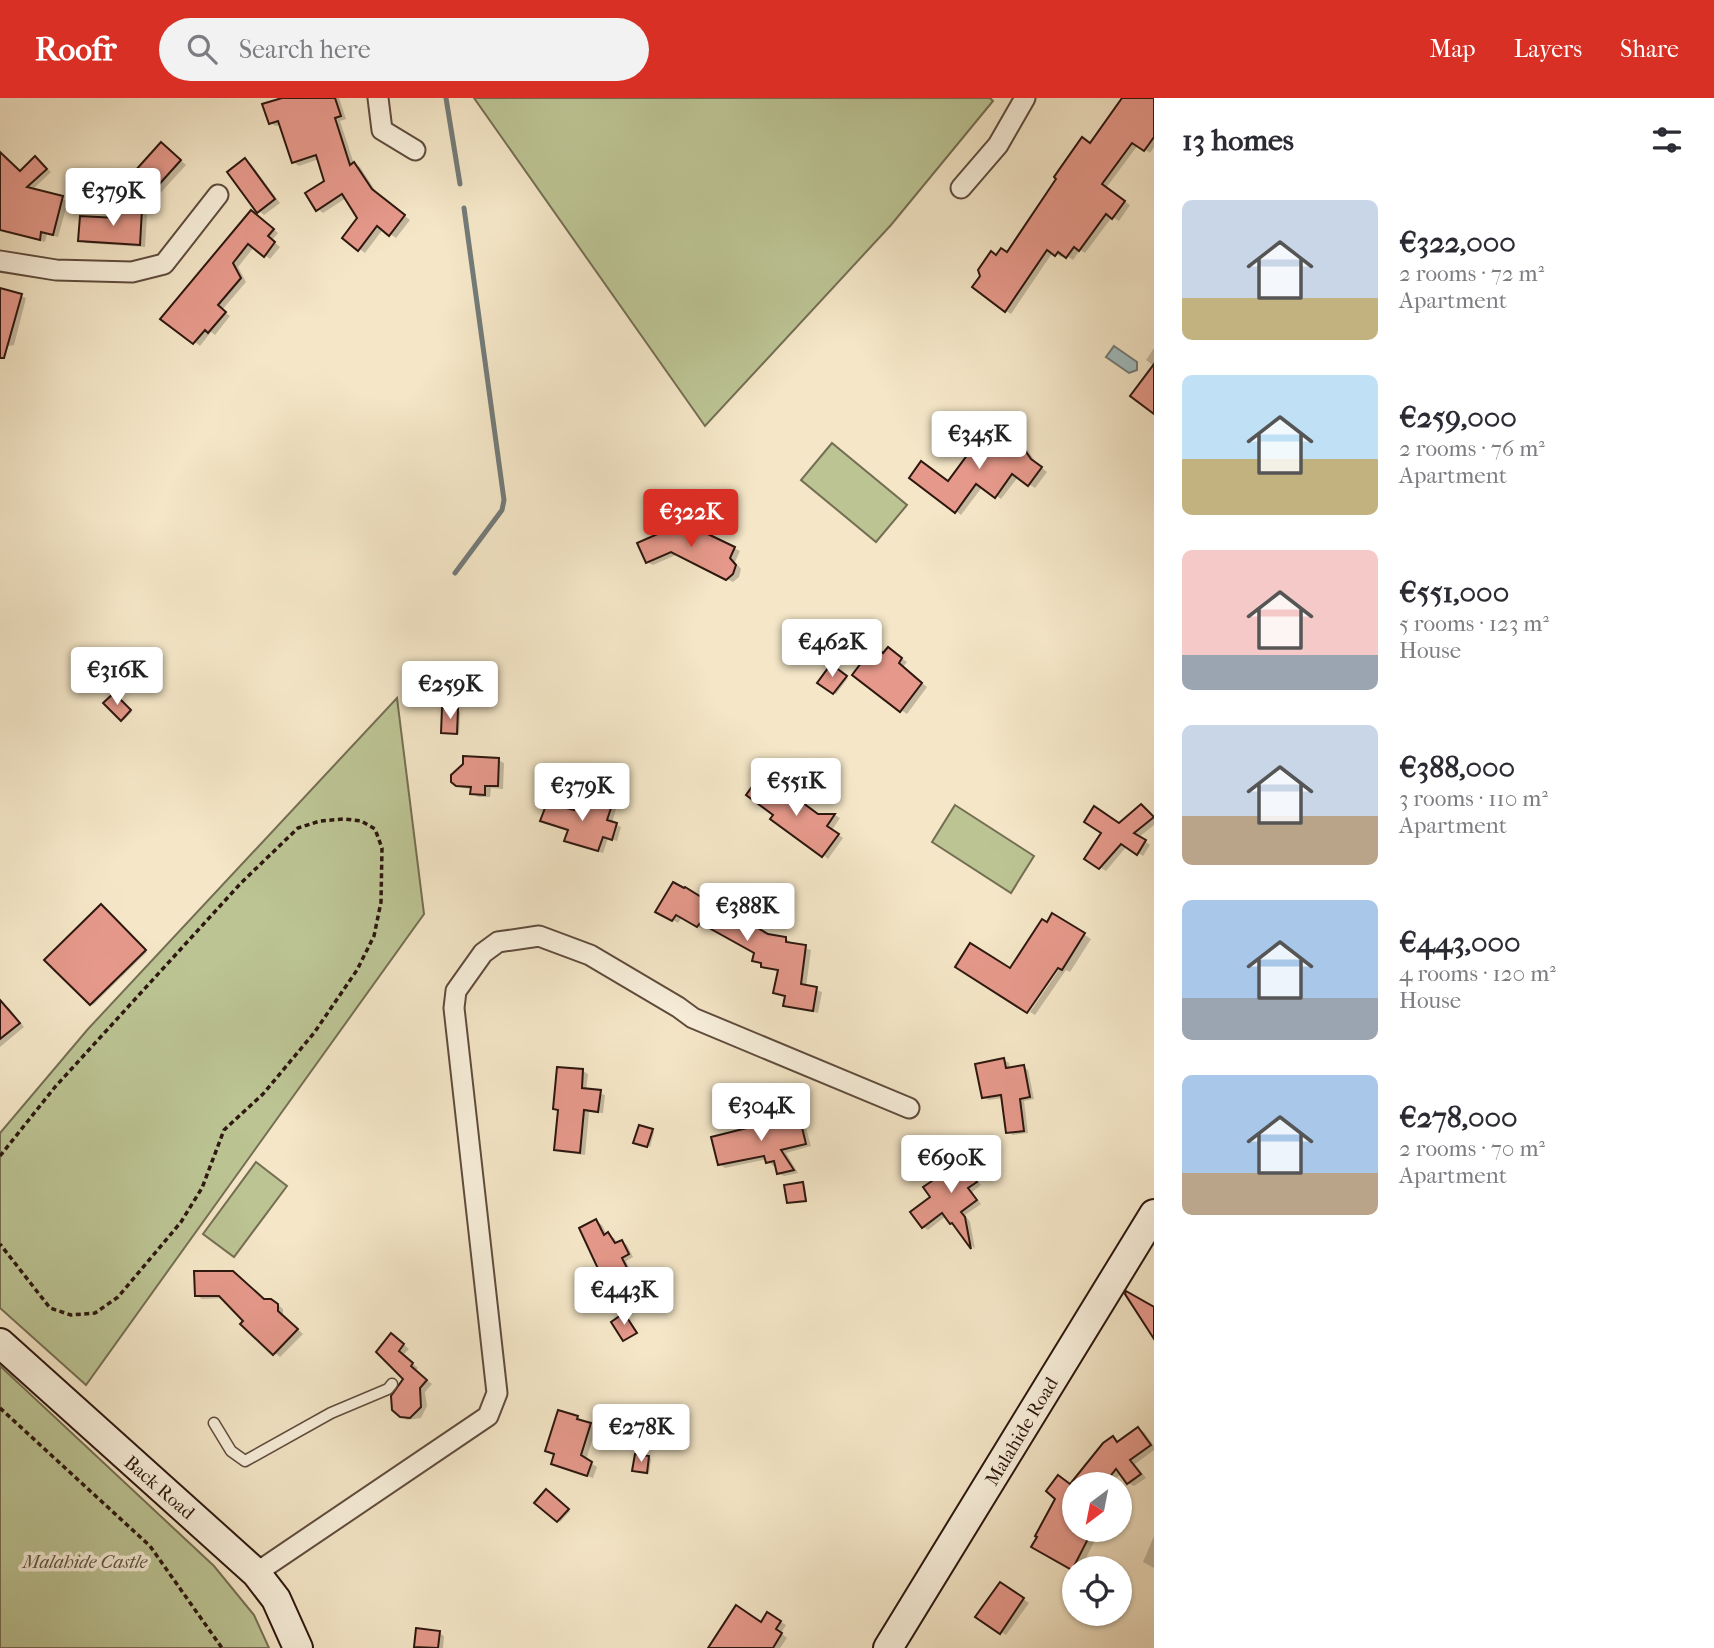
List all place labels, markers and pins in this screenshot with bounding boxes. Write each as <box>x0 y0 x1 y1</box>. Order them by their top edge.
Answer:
pin: €379K <box>64 169 162 228</box>
pin: €345K <box>930 412 1028 471</box>
pin: €322K <box>642 490 740 549</box>
pin: €462K <box>783 620 881 679</box>
pin: €316K <box>68 648 166 707</box>
pin: €259K <box>401 662 499 721</box>
pin: €551K <box>747 758 845 818</box>
pin: €379K <box>533 764 631 823</box>
pin: €388K <box>698 884 796 943</box>
pin: €304K <box>712 1084 810 1143</box>
pin: €690K <box>902 1136 1000 1195</box>
pin: €443K <box>575 1268 673 1327</box>
pin: €278K <box>592 1404 690 1464</box>

